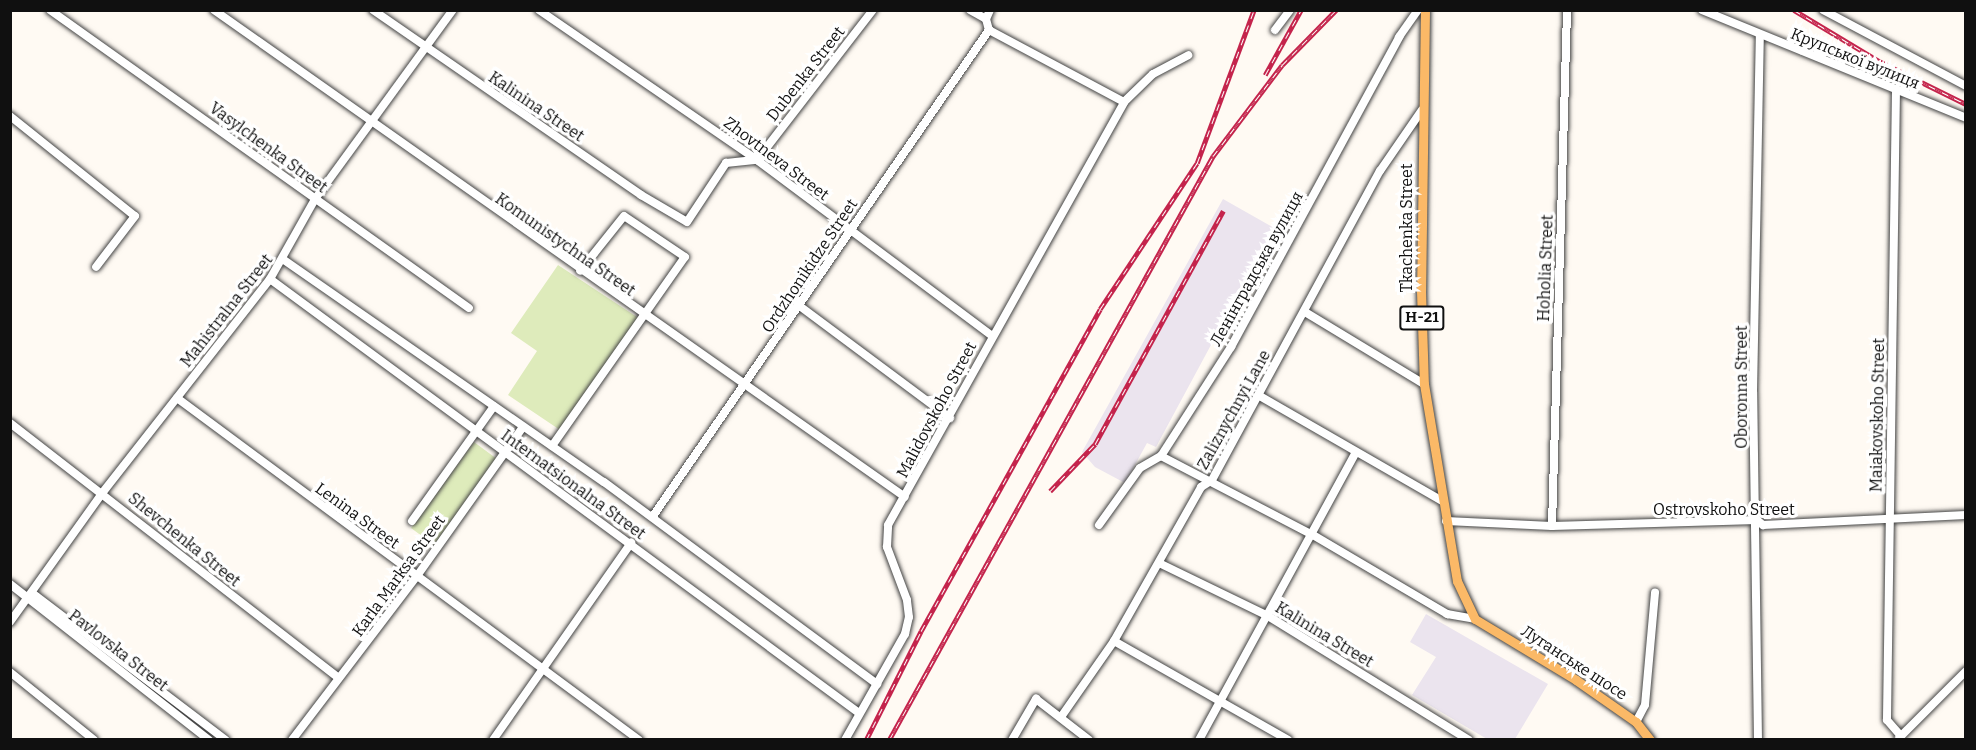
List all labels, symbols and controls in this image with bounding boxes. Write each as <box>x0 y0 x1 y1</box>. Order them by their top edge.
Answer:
street label: Dubenka Street <box>763 23 849 125</box>
street label: Крупської вулиця <box>1788 24 1922 94</box>
street label: Kalinina Street <box>485 68 587 146</box>
street label: Vasylchenka Street <box>205 99 331 197</box>
street label: Zhovtneva Street <box>720 113 832 205</box>
street label: Tkachenka Street <box>1397 163 1417 293</box>
street label: Ленінградська вулиця <box>1206 188 1308 350</box>
street label: Komunistychna Street <box>491 189 639 301</box>
street label: Ordzhonikidze Street <box>758 195 862 337</box>
street label: Hoholia Street <box>1535 214 1557 322</box>
street label: Mahistralna Street <box>177 251 277 371</box>
road number: Н-21 <box>1398 306 1446 330</box>
street label: Oboronna Street <box>1732 325 1752 449</box>
street label: Maiakovskoho Street <box>1867 338 1889 492</box>
street label: Malidovskoho Street <box>893 339 981 481</box>
street label: Zaliznychnyi Lane <box>1193 347 1275 473</box>
street label: Internatsionalna Street <box>497 426 649 544</box>
street label: Lenina Street <box>311 479 403 553</box>
street label: Shevchenka Street <box>124 489 244 591</box>
street label: Ostrovskoho Street <box>1653 500 1795 520</box>
street label: Karla Marksa Street <box>348 512 450 640</box>
street label: Kalinina Street <box>1272 598 1376 672</box>
street label: Pavlovska Street <box>65 606 171 696</box>
street label: Луганське шосе <box>1517 622 1631 704</box>

